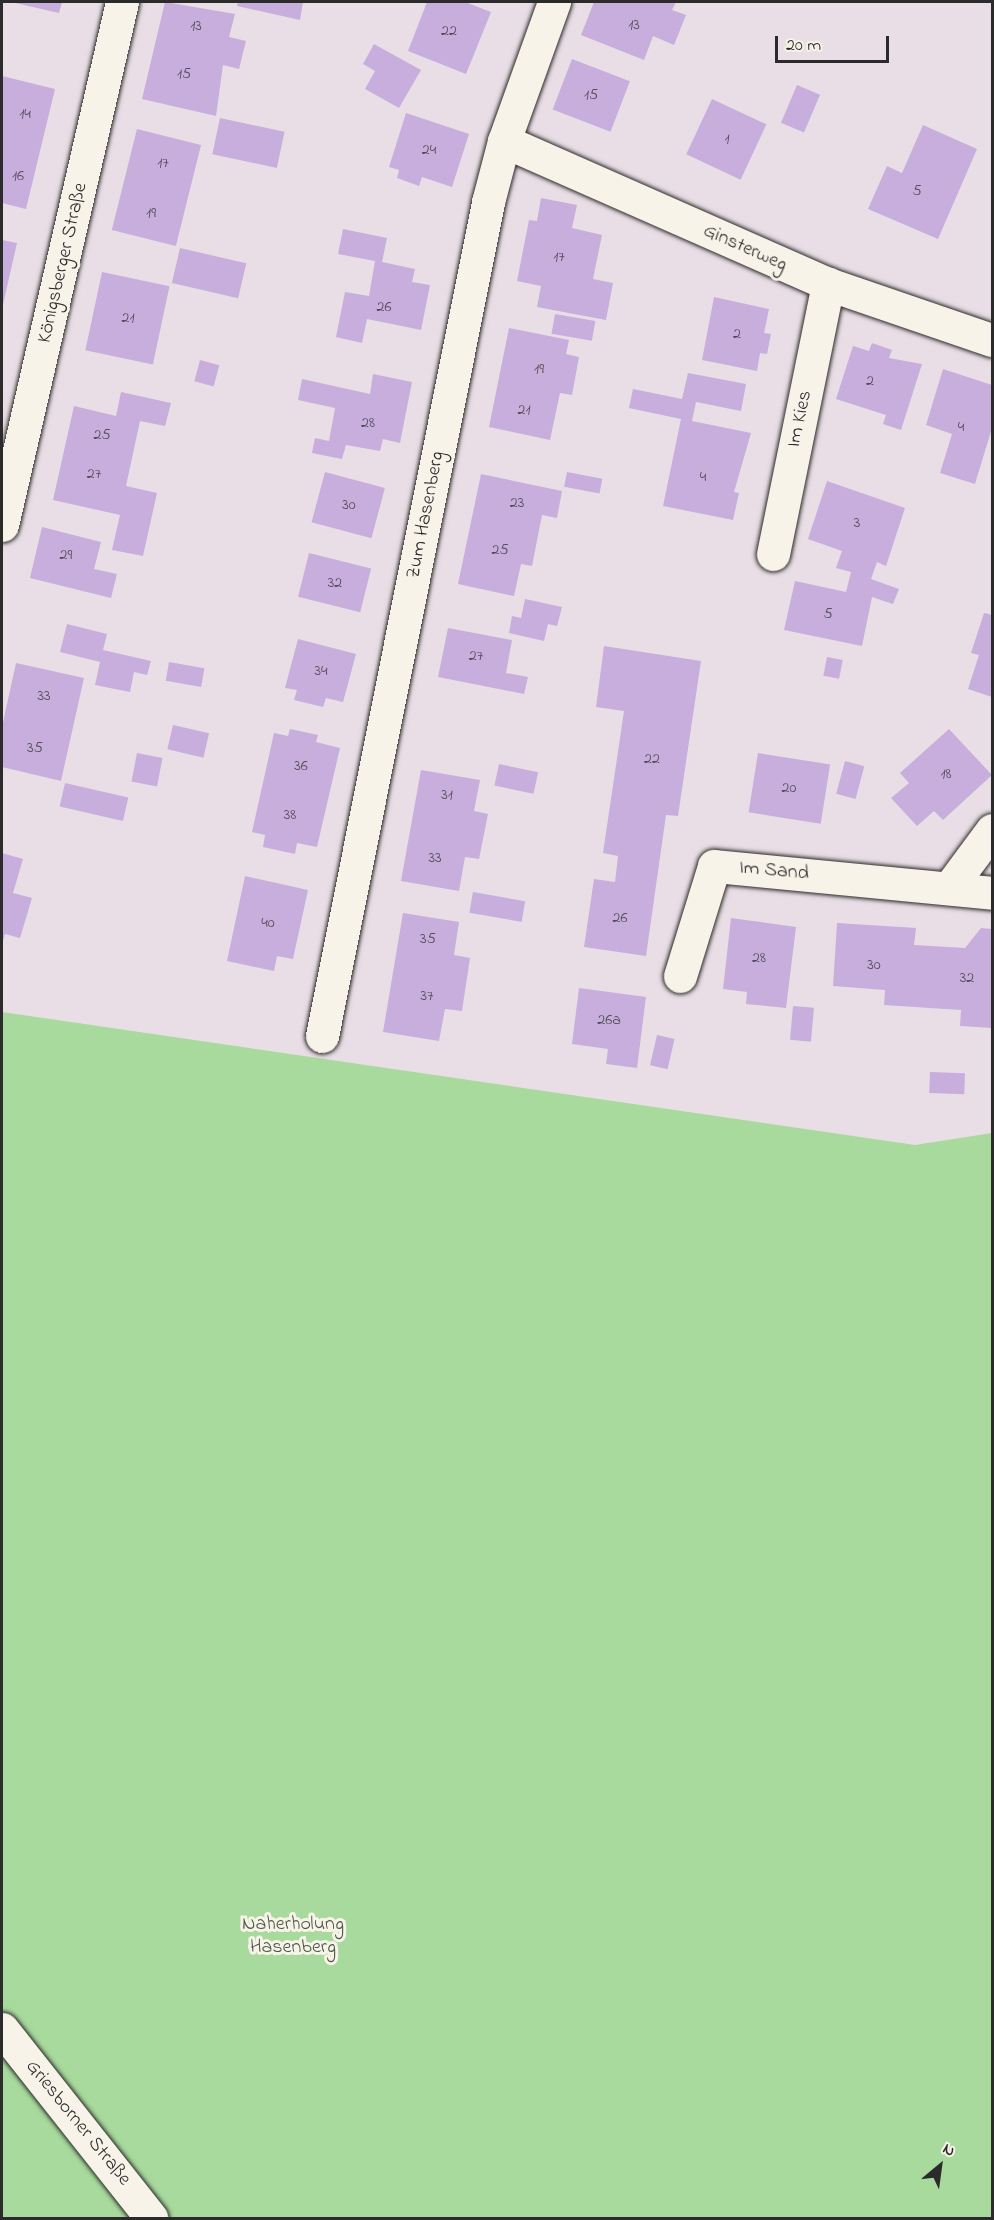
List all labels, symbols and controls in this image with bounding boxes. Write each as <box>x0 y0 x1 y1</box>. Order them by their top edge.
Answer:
house number: 13 <box>628 15 640 35</box>
house number: 13 <box>190 16 202 36</box>
house number: 22 <box>441 21 457 41</box>
scale bar <box>778 24 892 62</box>
text: 20 m <box>786 33 821 59</box>
house number: 15 <box>177 64 191 84</box>
house number: 15 <box>584 85 598 105</box>
house number: 14 <box>19 104 31 124</box>
house number: 1 <box>724 129 730 149</box>
house number: 24 <box>422 140 436 160</box>
house number: 17 <box>157 153 169 173</box>
house number: 16 <box>12 166 24 186</box>
street label: Königsberger Straße <box>33 181 93 345</box>
house number: 5 <box>912 181 922 201</box>
house number: 19 <box>146 203 156 223</box>
street label: Ginsterweg <box>699 219 791 277</box>
house number: 17 <box>553 247 565 267</box>
house number: 26 <box>377 297 391 317</box>
house number: 21 <box>121 308 135 328</box>
house number: 2 <box>733 324 741 344</box>
house number: 19 <box>534 359 544 379</box>
house number: 2 <box>866 371 874 391</box>
street label: Im Kies <box>782 388 818 450</box>
house number: 21 <box>517 400 531 420</box>
house number: 28 <box>361 413 375 433</box>
house number: 4 <box>958 417 964 437</box>
house number: 25 <box>93 425 111 445</box>
street label: Zum Hasenberg <box>402 449 450 581</box>
house number: 27 <box>87 464 101 484</box>
house number: 4 <box>700 467 706 487</box>
house number: 23 <box>510 493 524 513</box>
house number: 30 <box>342 495 356 515</box>
house number: 3 <box>854 513 860 533</box>
house number: 25 <box>491 540 509 560</box>
house number: 29 <box>60 545 72 565</box>
house number: 32 <box>328 573 342 593</box>
house number: 5 <box>823 604 833 624</box>
house number: 27 <box>469 646 483 666</box>
house number: 34 <box>314 661 328 681</box>
house number: 33 <box>37 686 51 706</box>
house number: 35 <box>27 738 43 758</box>
house number: 22 <box>644 749 660 769</box>
house number: 36 <box>294 756 308 776</box>
house number: 18 <box>940 764 952 784</box>
house number: 20 <box>782 778 796 798</box>
house number: 31 <box>441 785 453 805</box>
house number: 38 <box>284 805 296 825</box>
house number: 33 <box>428 848 442 868</box>
street label: Im Sand <box>738 856 810 886</box>
house number: 26 <box>613 908 627 928</box>
house number: 40 <box>261 913 275 933</box>
house number: 35 <box>420 929 436 949</box>
house number: 28 <box>752 948 766 968</box>
house number: 30 <box>867 955 881 975</box>
house number: 32 <box>960 968 974 988</box>
house number: 37 <box>420 986 434 1006</box>
house number: 26a <box>597 1010 621 1030</box>
park label: Naherholung Hasenberg <box>242 1912 344 1959</box>
street label: Griesborner Straße <box>20 2055 136 2191</box>
north arrow <box>910 2136 970 2196</box>
text: N <box>938 2137 959 2163</box>

